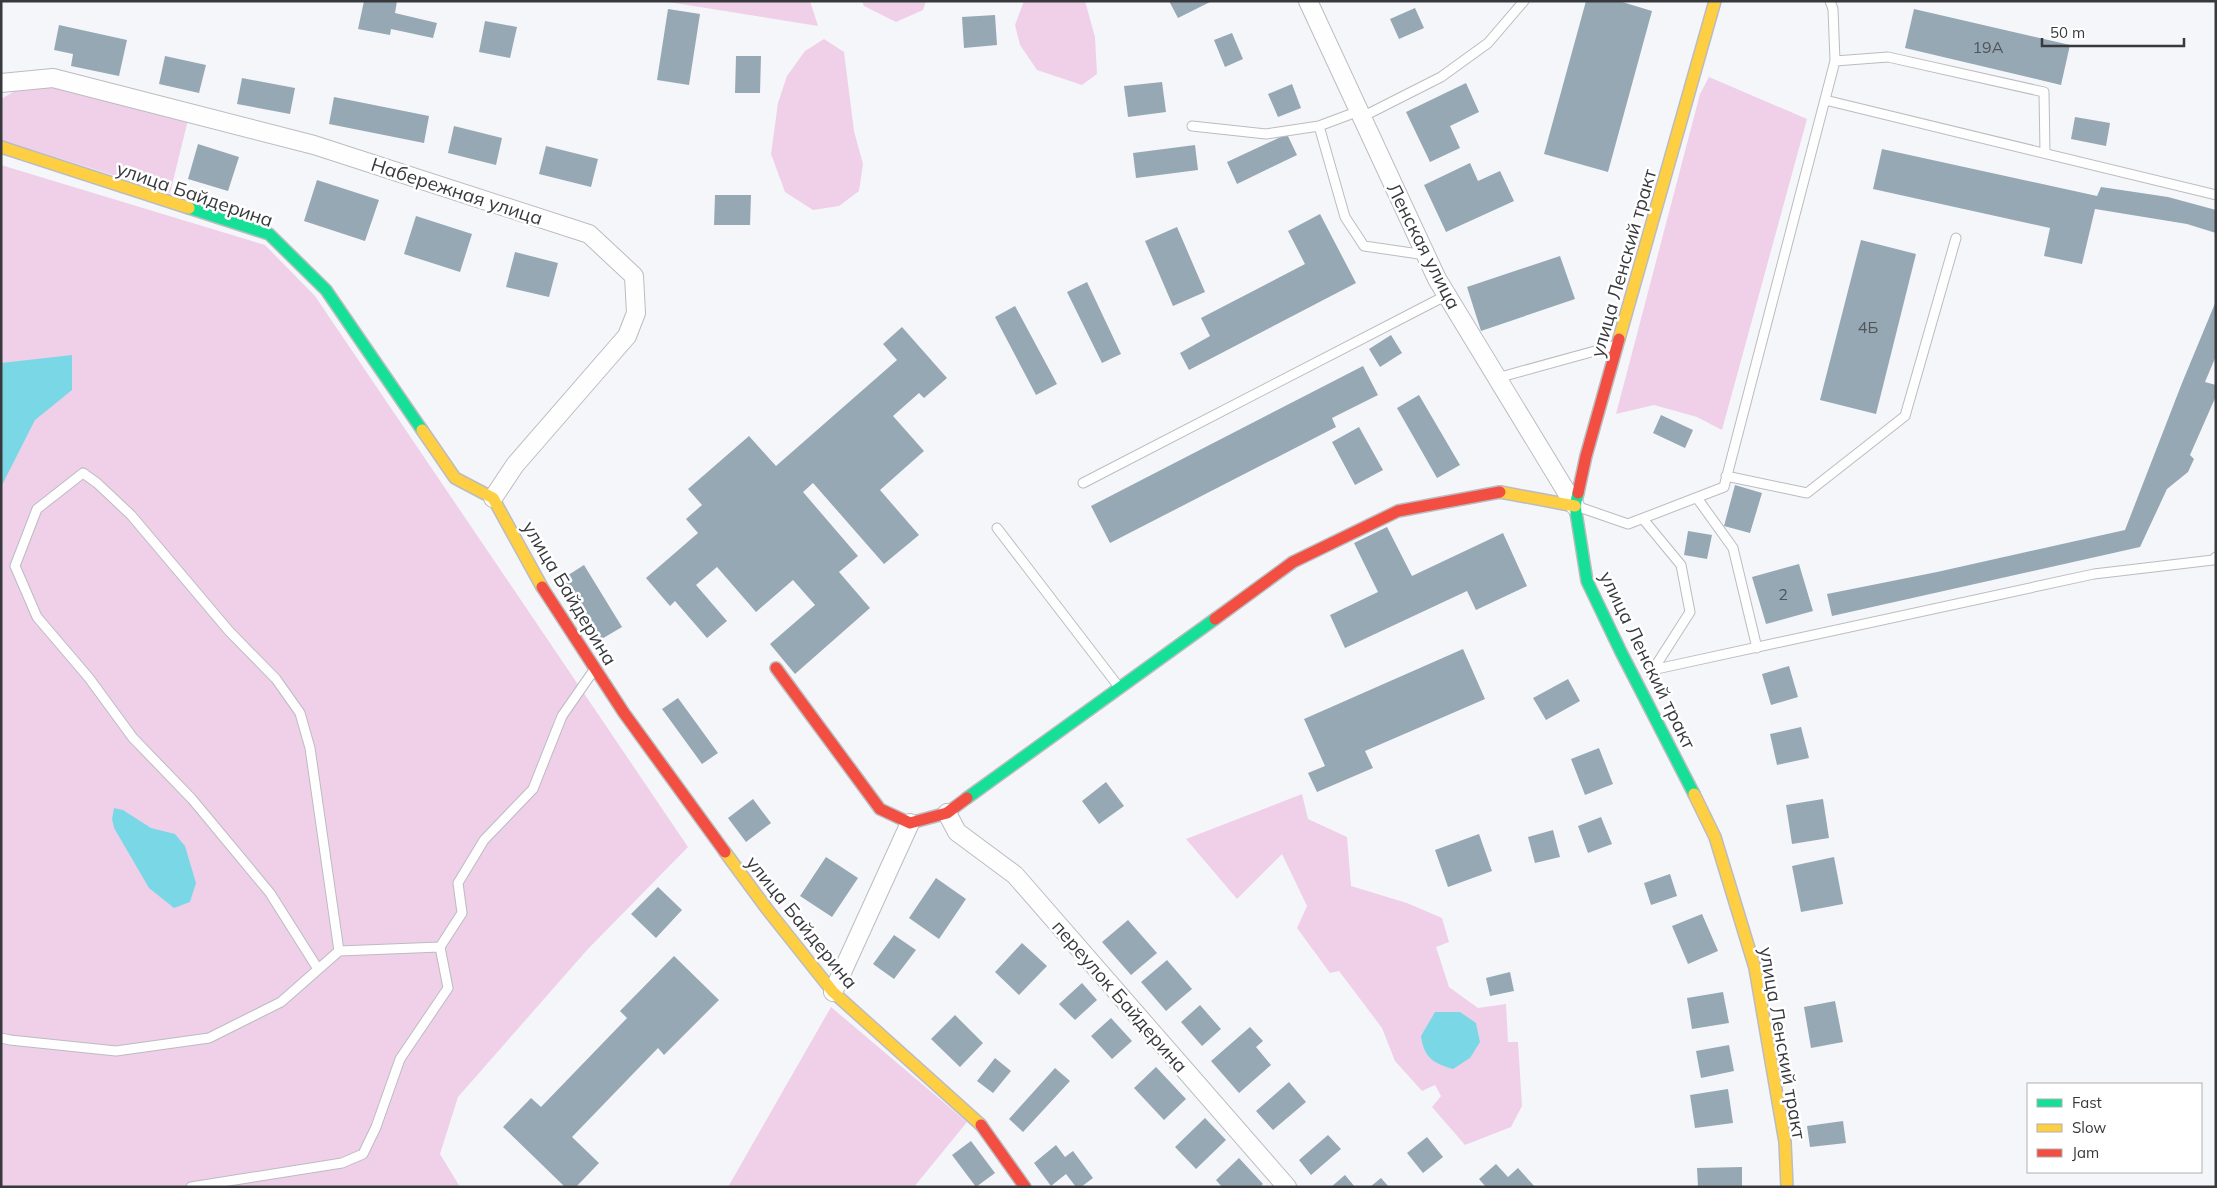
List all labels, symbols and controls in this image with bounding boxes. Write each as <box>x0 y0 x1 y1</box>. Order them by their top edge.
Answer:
scale bar <box>2042 15 2184 47</box>
text: 50 m <box>2050 23 2085 42</box>
house number: 19А <box>1973 37 2004 57</box>
street label: Набережная улица <box>368 152 546 230</box>
street label: улица Байдерина <box>114 156 276 232</box>
street label: улица Ленский тракт <box>1585 166 1661 360</box>
street label: Ленская улица <box>1382 179 1466 313</box>
house number: 4Б <box>1858 317 1878 337</box>
street label: улица Байдерина <box>517 517 623 669</box>
street label: улица Ленский тракт <box>1595 567 1702 753</box>
house number: 2 <box>1778 584 1788 604</box>
street label: улица Байдерина <box>741 851 863 993</box>
street label: переулок Байдерина <box>1047 915 1193 1077</box>
street label: улица Ленский тракт <box>1754 945 1812 1141</box>
legend <box>2027 1083 2202 1173</box>
text: Fast <box>2072 1093 2102 1112</box>
text: Slow <box>2072 1118 2106 1137</box>
text: Jam <box>2072 1143 2099 1162</box>

